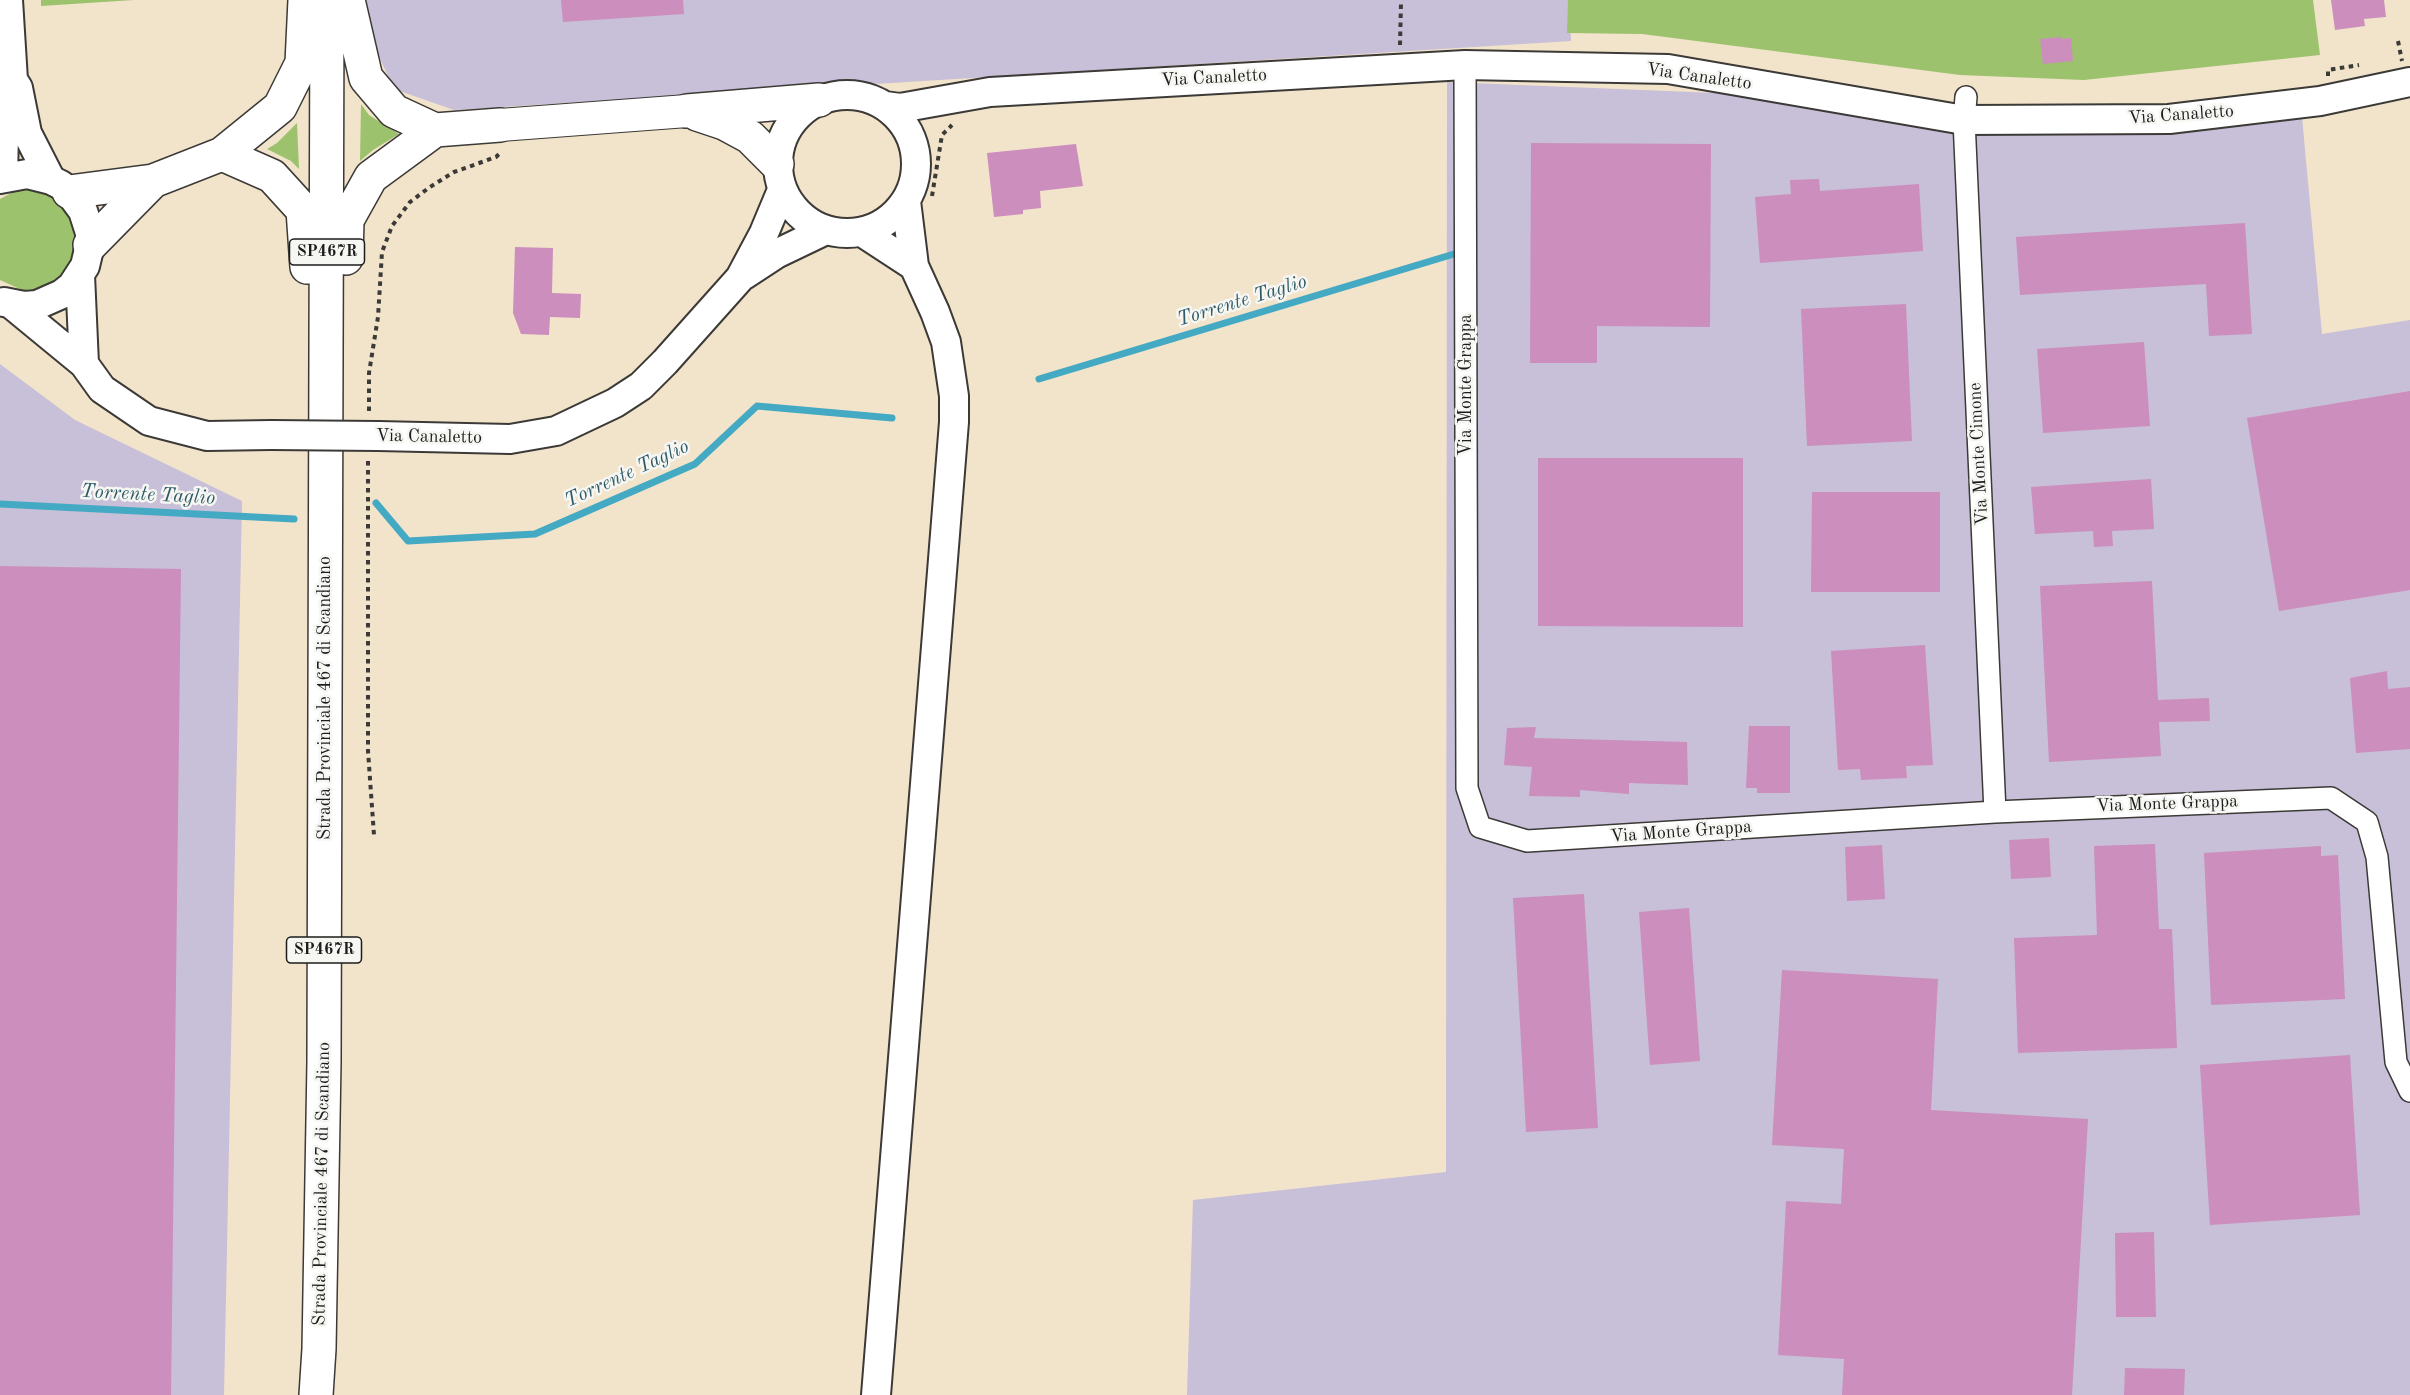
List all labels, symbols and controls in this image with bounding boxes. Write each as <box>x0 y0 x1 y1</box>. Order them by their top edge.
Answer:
street label: Via Canaletto <box>1645 59 1753 95</box>
street label: Via Canaletto <box>1160 64 1268 92</box>
street label: Via Canaletto <box>2127 101 2235 129</box>
road number: SP467R <box>290 239 364 265</box>
water label: Torrente Taglio <box>1174 270 1310 332</box>
street label: Via Monte Grappa <box>1455 314 1477 456</box>
street label: Via Monte Cimone <box>1964 382 1994 526</box>
street label: Via Canaletto <box>376 425 482 449</box>
water label: Torrente Taglio <box>561 435 693 513</box>
water label: Torrente Taglio <box>80 479 216 511</box>
street label: Strada Provinciale 467 di Scandiano <box>314 556 336 840</box>
street label: Via Monte Grappa <box>2096 791 2238 817</box>
street label: Via Monte Grappa <box>1609 816 1753 848</box>
road number: SP467R <box>286 937 362 963</box>
street label: Strada Provinciale 467 di Scandiano <box>309 1042 335 1326</box>

